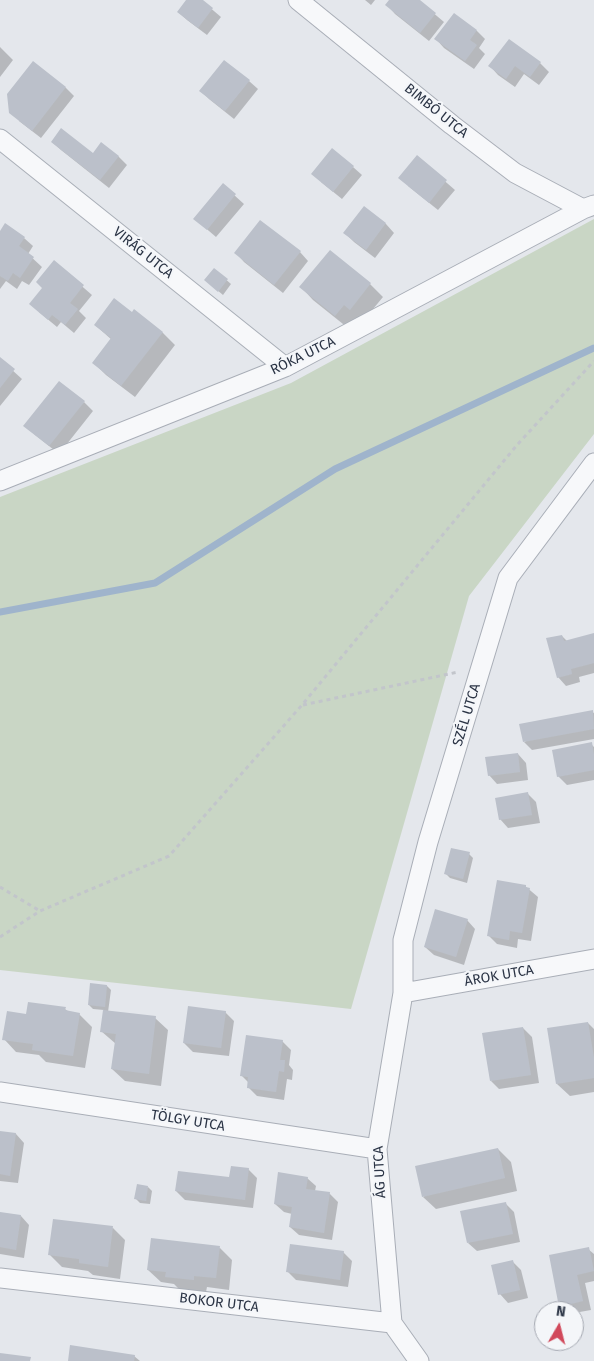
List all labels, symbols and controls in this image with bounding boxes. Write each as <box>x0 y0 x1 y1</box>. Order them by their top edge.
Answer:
street label: BIMBÓ UTCA <box>401 80 471 142</box>
street label: VIRÁG UTCA <box>109 224 177 282</box>
street label: RÓKA UTCA <box>268 333 338 379</box>
street label: SZÉL UTCA <box>449 682 485 748</box>
street label: ÁROK UTCA <box>463 962 535 990</box>
street label: TÖLGY UTCA <box>150 1107 226 1135</box>
street label: ÁG UTCA <box>370 1145 390 1199</box>
street label: BOKOR UTCA <box>178 1290 260 1316</box>
north arrow <box>534 1301 584 1351</box>
text: N <box>555 1303 567 1321</box>

